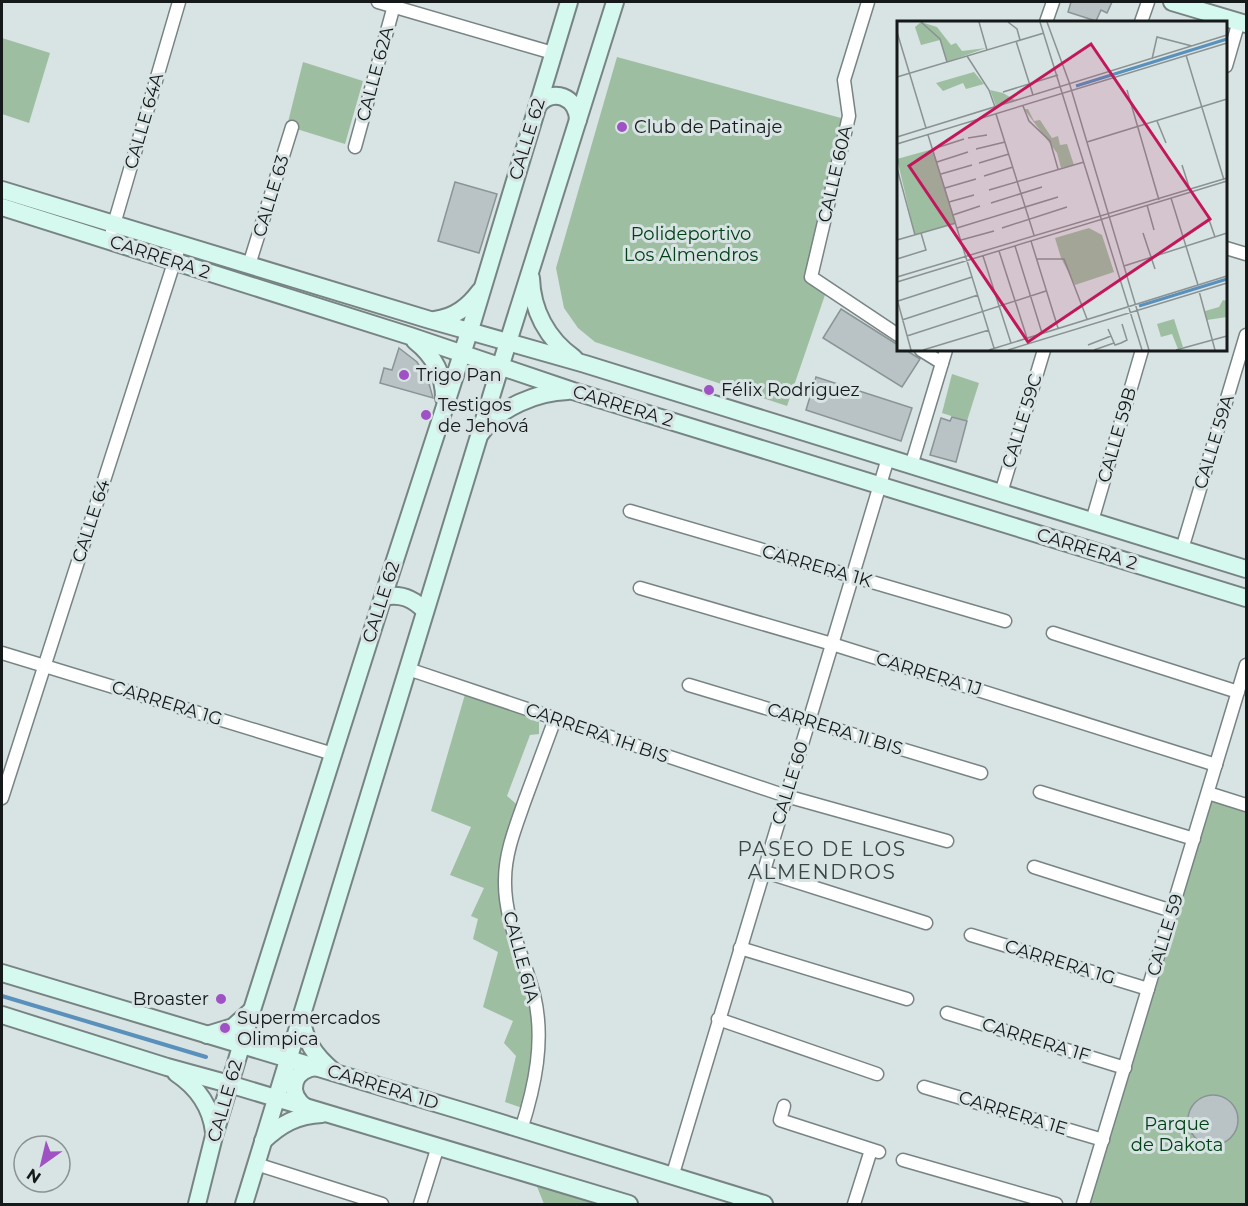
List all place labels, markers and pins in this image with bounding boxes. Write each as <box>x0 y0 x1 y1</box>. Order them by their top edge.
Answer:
place label: Club de Patinaje <box>634 116 783 138</box>
marker: Club de Patinaje <box>615 120 629 134</box>
place label: Trigo Pan <box>416 364 502 386</box>
marker: Trigo Pan <box>397 368 411 382</box>
place label: Félix Rodriguez <box>721 379 860 401</box>
marker: Félix Rodriguez <box>702 383 716 397</box>
place label: Testigos de Jehová <box>438 394 529 437</box>
marker: Testigos de Jehová <box>419 408 433 422</box>
place label: Broaster <box>133 988 209 1010</box>
marker: Broaster <box>214 992 228 1006</box>
place label: Supermercados Olimpica <box>237 1007 381 1050</box>
marker: Supermercados Olimpica <box>218 1021 232 1035</box>

